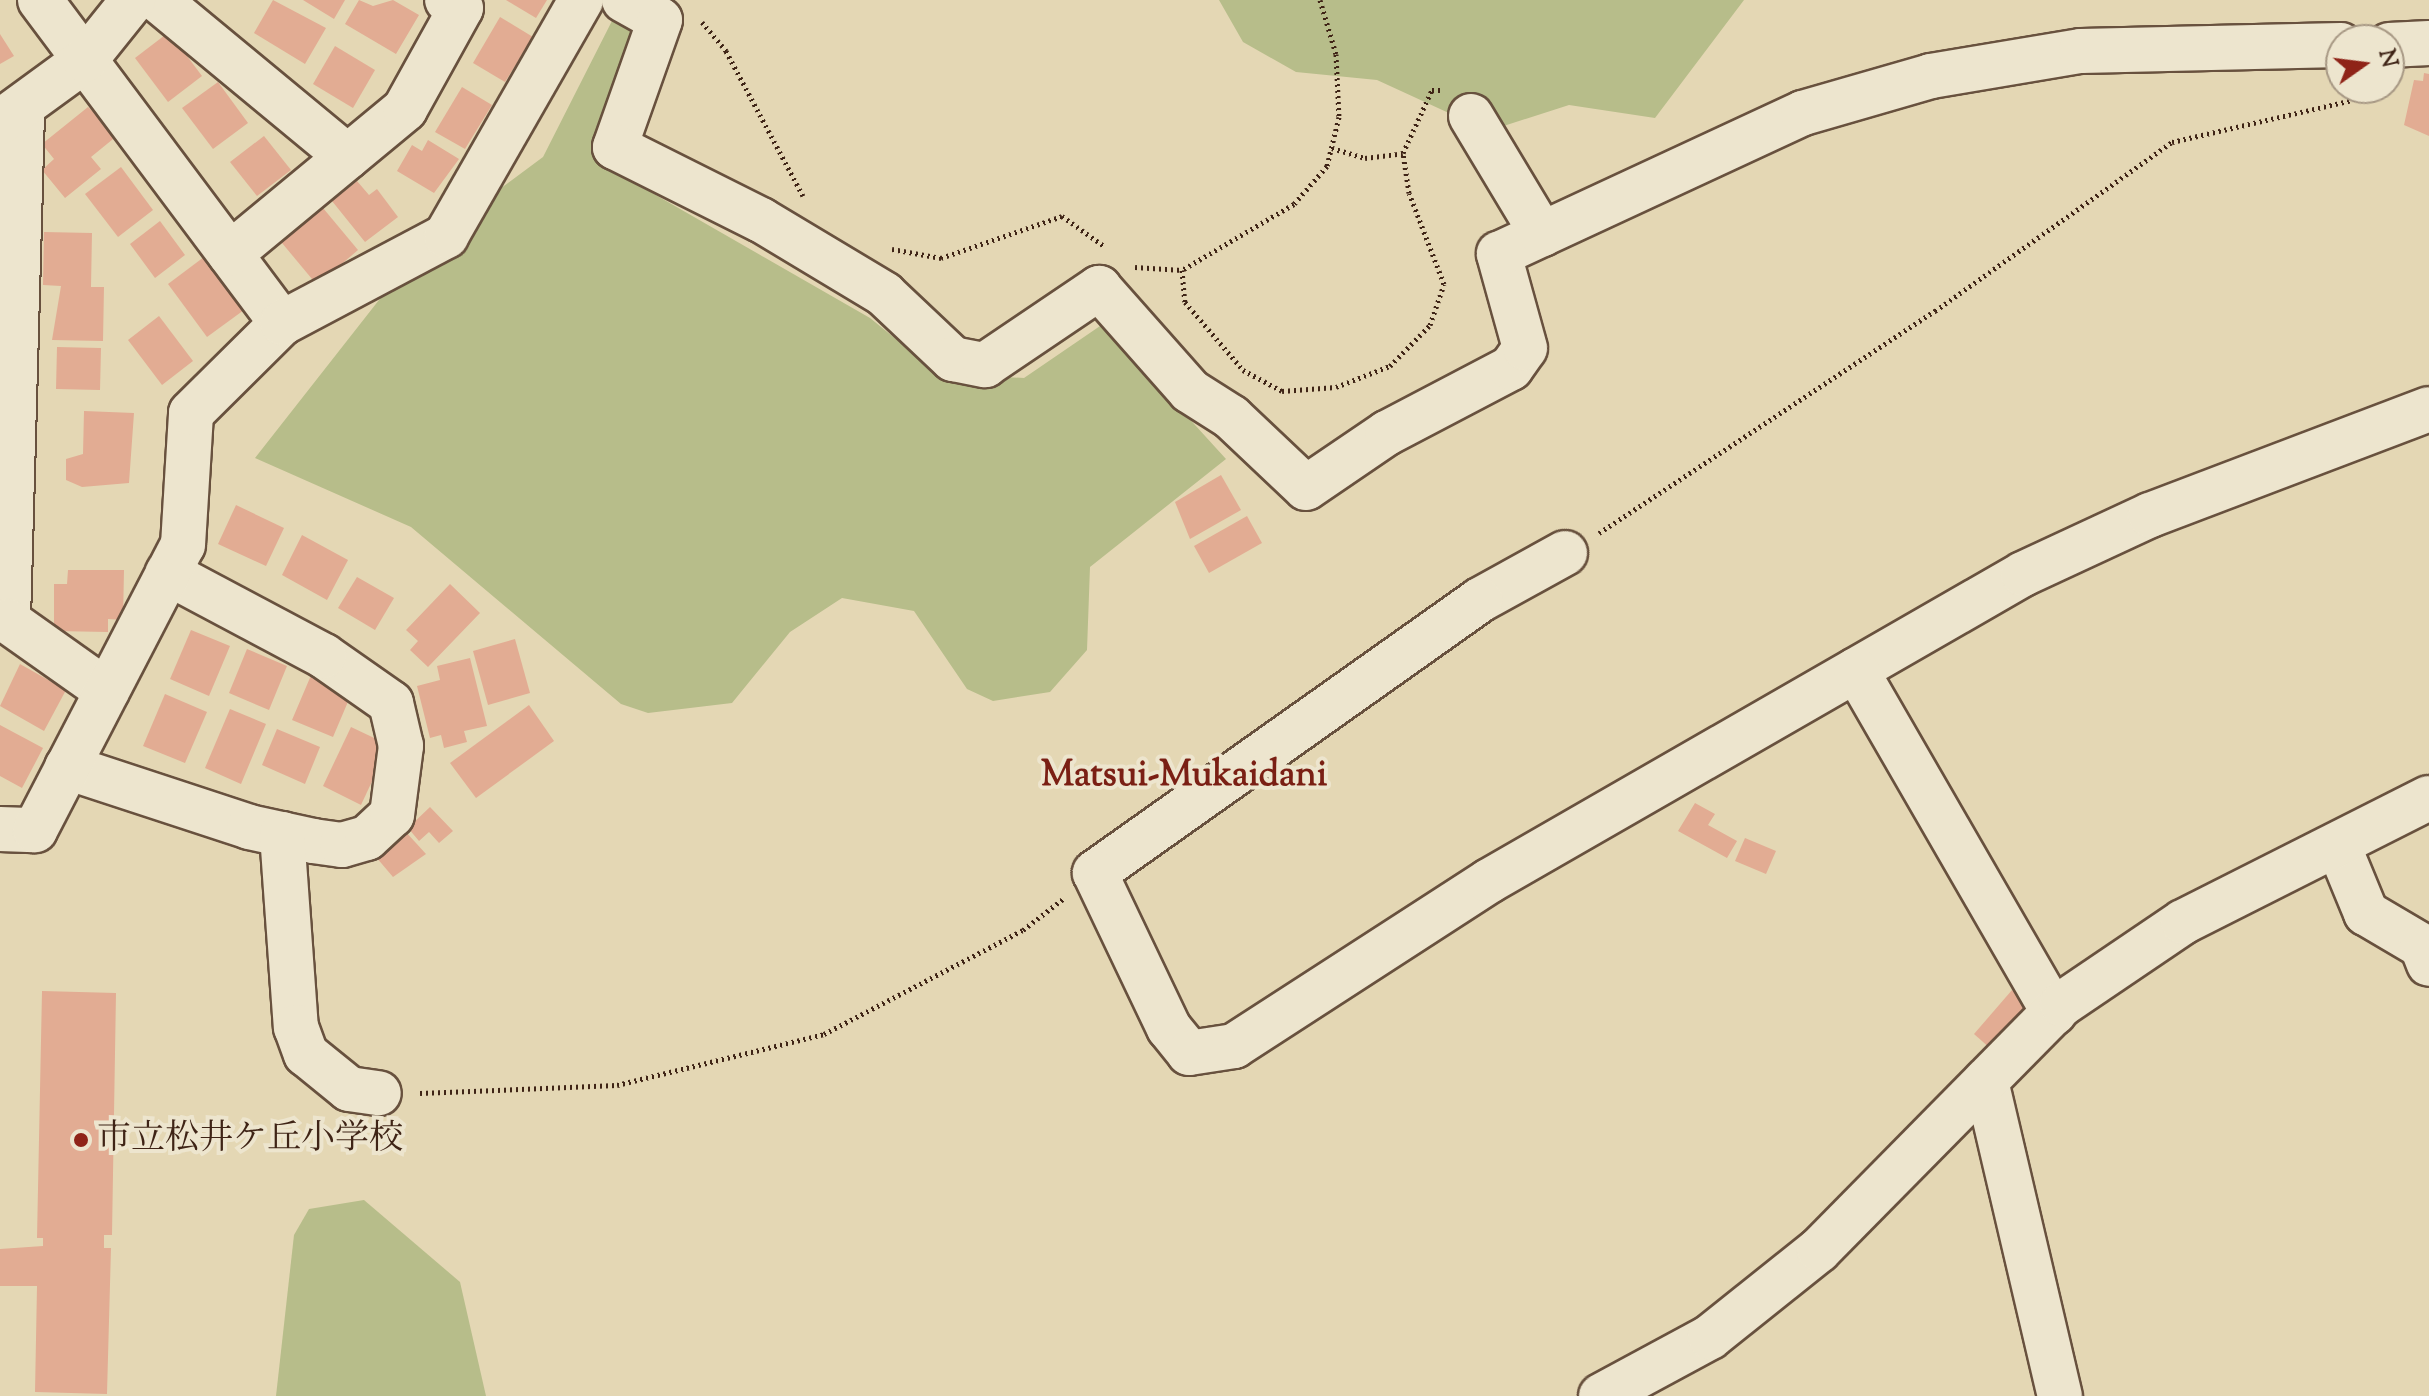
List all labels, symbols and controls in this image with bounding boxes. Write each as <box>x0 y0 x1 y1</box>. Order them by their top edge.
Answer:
north arrow <box>2325 24 2405 104</box>
text: N <box>2369 46 2404 71</box>
district label: Matsui-Mukaidani <box>1041 755 1327 799</box>
place label: 市立松井ケ丘小学校 <box>97 1120 403 1160</box>
marker: 市立松井ケ丘小学校 <box>72 1131 90 1149</box>

